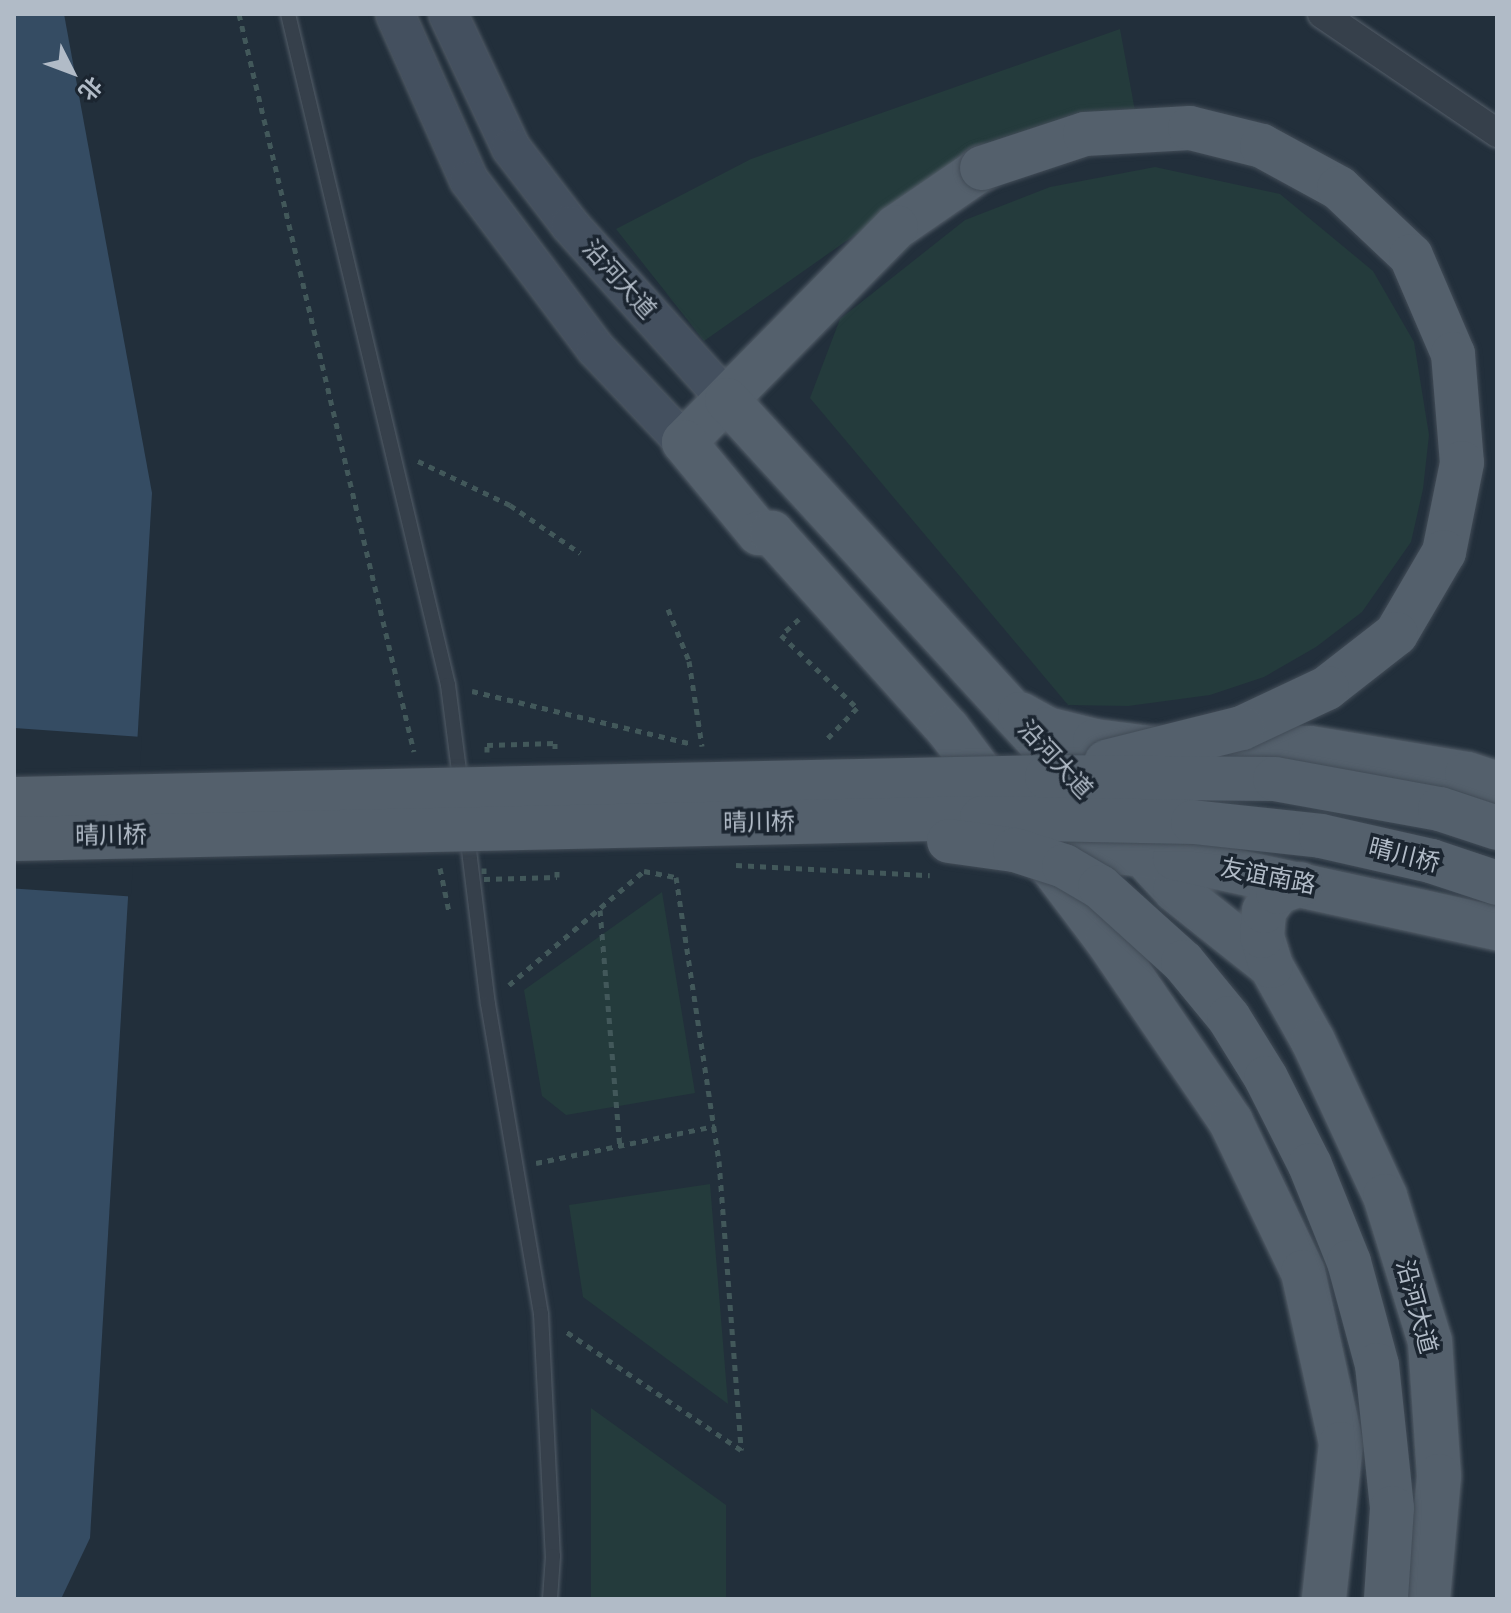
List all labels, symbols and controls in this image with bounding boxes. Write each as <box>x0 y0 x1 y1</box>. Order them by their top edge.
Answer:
north arrow <box>32 32 112 112</box>
text: 北 <box>73 71 108 106</box>
street label: 沿河大道 <box>576 235 662 325</box>
street label: 沿河大道 <box>1012 715 1098 805</box>
street label: 晴川桥 <box>723 808 795 838</box>
street label: 晴川桥 <box>75 821 147 851</box>
street label: 晴川桥 <box>1366 833 1442 879</box>
street label: 友谊南路 <box>1218 854 1318 900</box>
street label: 沿河大道 <box>1390 1257 1442 1357</box>

